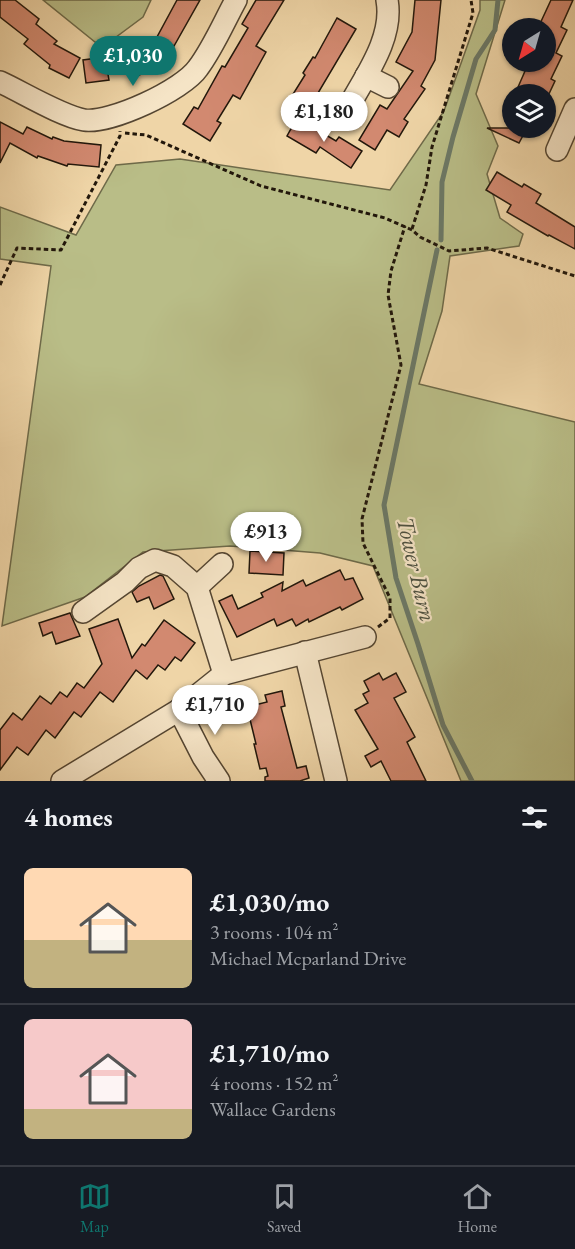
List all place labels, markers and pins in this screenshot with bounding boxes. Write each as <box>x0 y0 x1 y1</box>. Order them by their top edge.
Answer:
pin: £1,030 <box>84 36 182 87</box>
pin: £1,180 <box>275 92 373 143</box>
pin: £913 <box>230 512 302 563</box>
pin: £1,710 <box>166 685 264 736</box>

